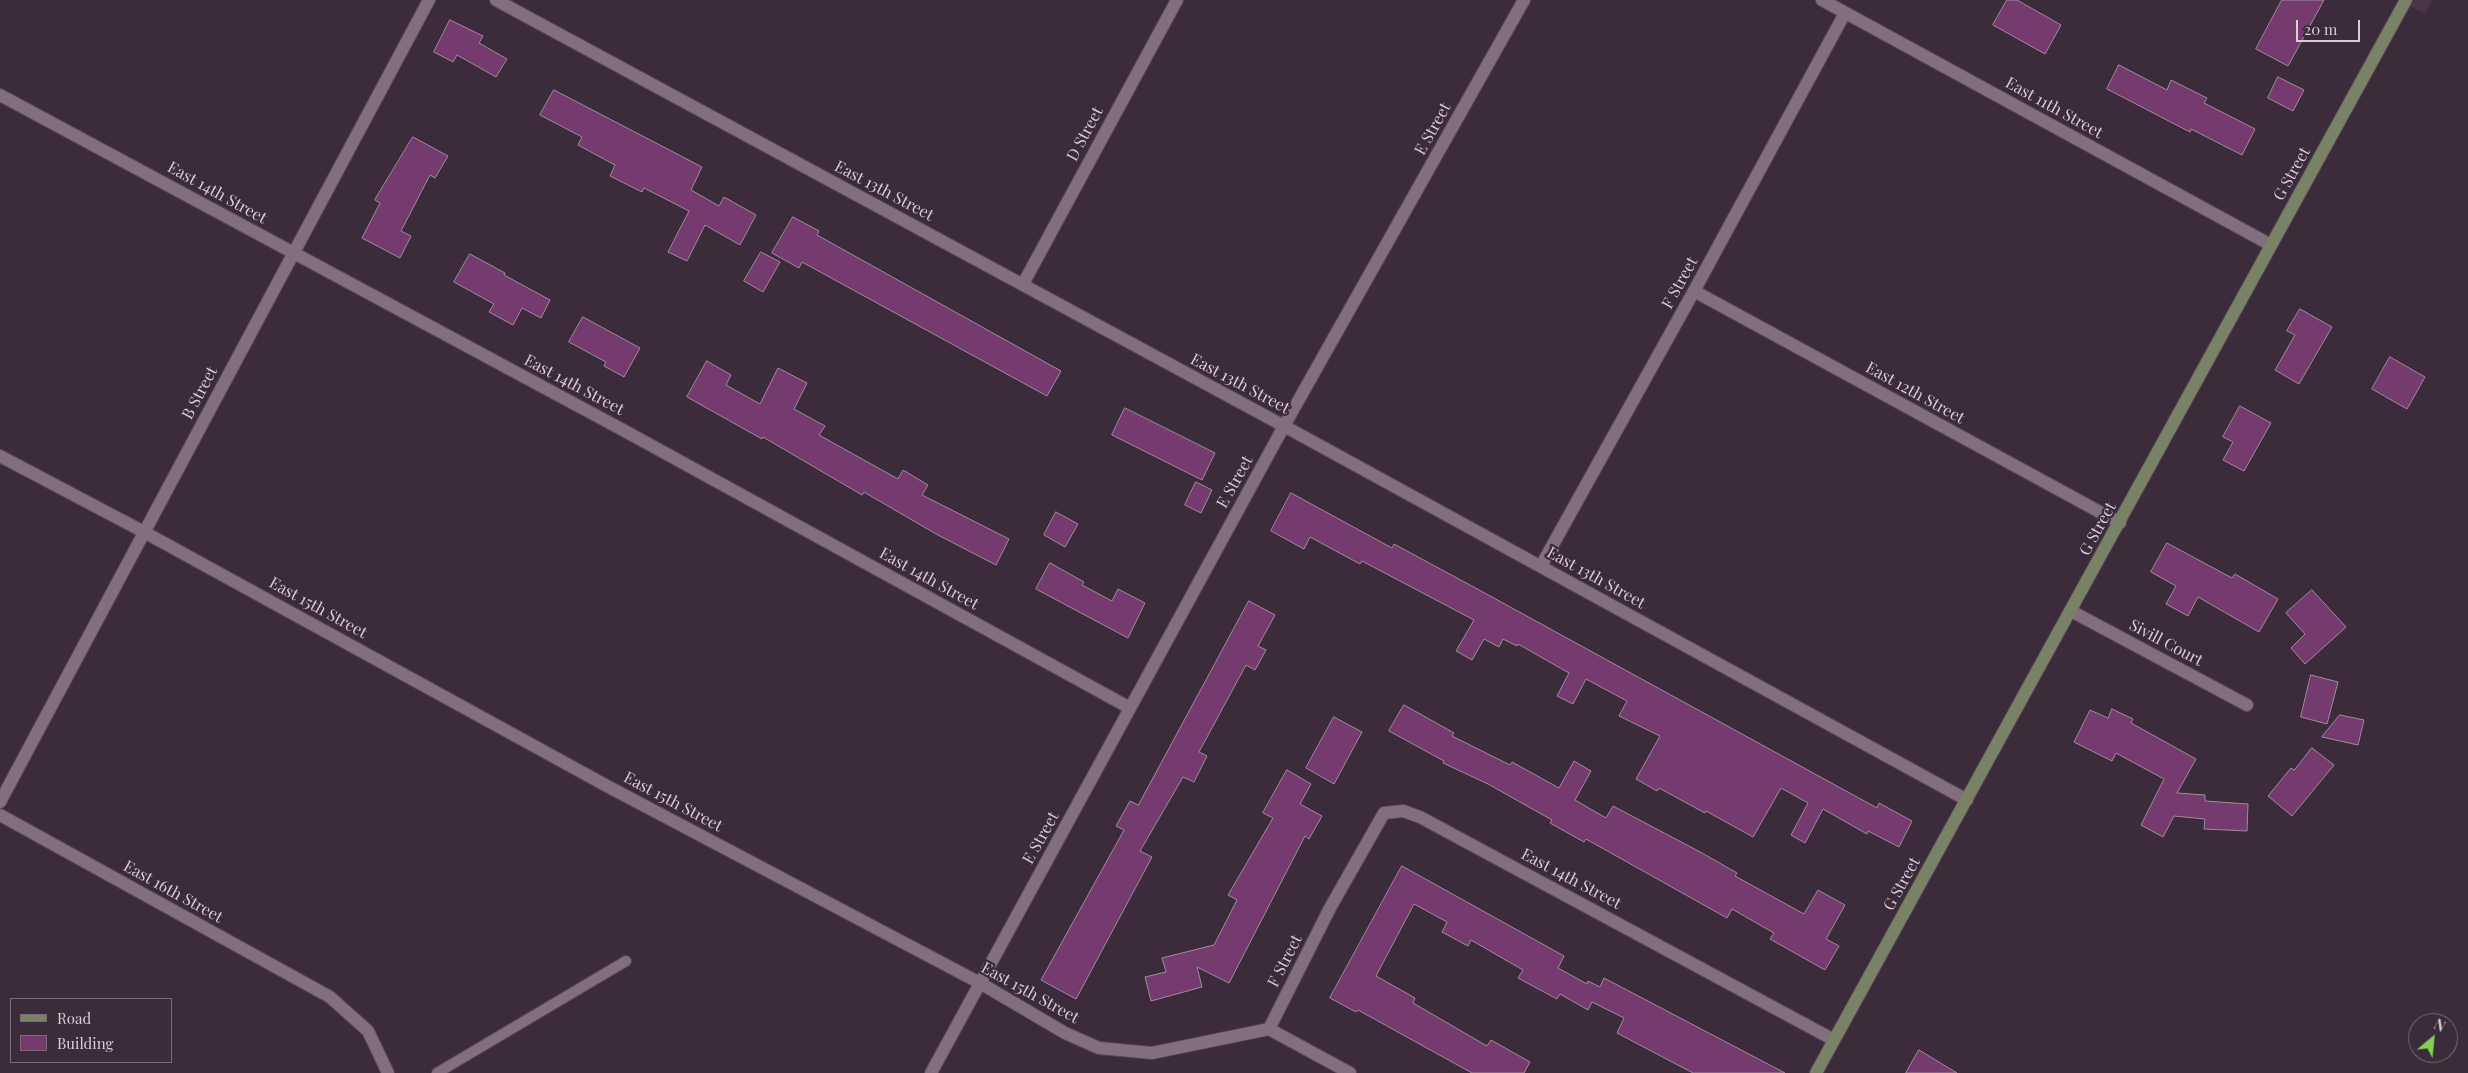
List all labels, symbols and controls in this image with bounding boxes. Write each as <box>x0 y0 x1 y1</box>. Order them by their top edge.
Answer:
scale bar <box>2298 10 2362 42</box>
text: 20 m <box>2304 19 2337 39</box>
street label: East 11th Street <box>2002 73 2106 143</box>
street label: E Street <box>1411 100 1455 158</box>
street label: D Street <box>1063 104 1107 164</box>
street label: G Street <box>2269 144 2315 204</box>
street label: East 13th Street <box>831 157 937 225</box>
street label: East 14th Street <box>164 158 270 228</box>
street label: F Street <box>1658 254 1702 312</box>
street label: East 13th Street <box>1187 350 1293 418</box>
street label: East 14th Street <box>521 351 627 419</box>
street label: East 12th Street <box>1862 358 1968 428</box>
street label: B Street <box>178 363 222 423</box>
street label: E Street <box>1213 453 1257 511</box>
street label: G Street <box>2075 499 2121 559</box>
street label: East 13th Street <box>1544 543 1648 613</box>
street label: East 14th Street <box>876 544 982 614</box>
street label: East 15th Street <box>266 573 370 643</box>
street label: Sivill Court <box>2126 616 2206 670</box>
street label: East 15th Street <box>620 768 726 836</box>
street label: E Street <box>1019 809 1063 867</box>
street label: East 14th Street <box>1518 845 1624 913</box>
street label: G Street <box>1879 854 1925 914</box>
street label: East 16th Street <box>120 857 226 927</box>
street label: F Street <box>1264 932 1306 990</box>
street label: East 15th Street <box>978 958 1082 1028</box>
legend <box>10 998 172 1063</box>
text: Road <box>57 1008 91 1028</box>
north arrow <box>2408 1013 2458 1063</box>
text: N <box>2431 1014 2449 1036</box>
text: Building <box>57 1033 113 1053</box>

